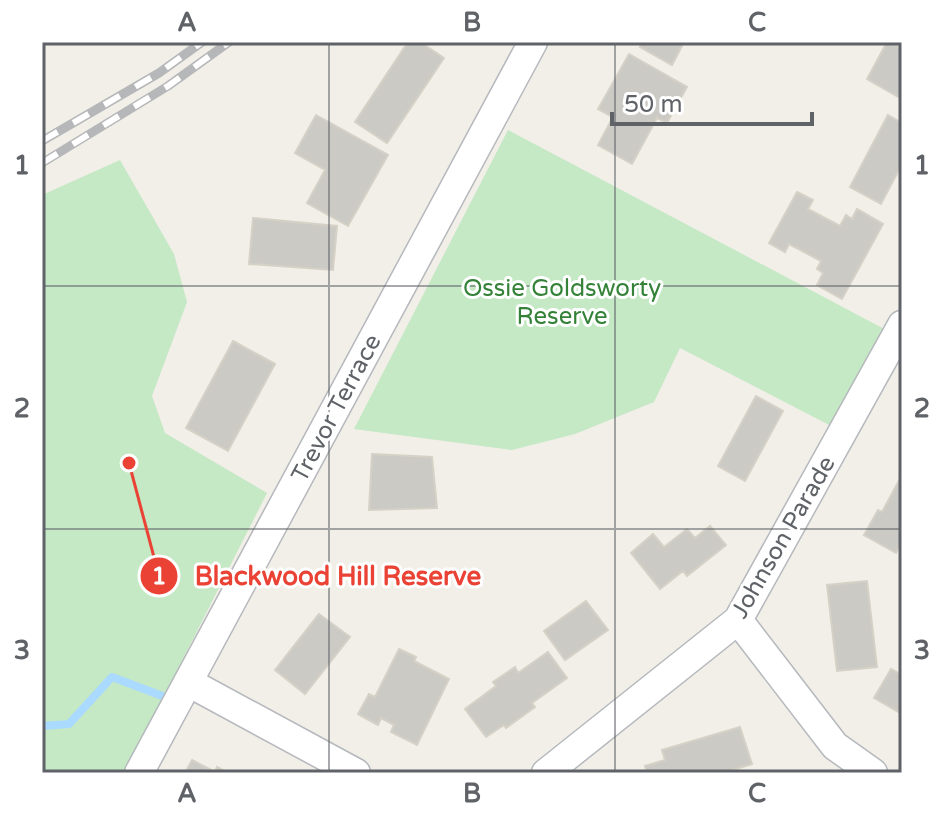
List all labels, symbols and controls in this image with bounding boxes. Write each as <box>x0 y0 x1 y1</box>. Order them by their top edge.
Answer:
text: A <box>177 7 197 38</box>
text: B <box>463 7 481 38</box>
text: C <box>748 7 766 38</box>
scale bar <box>612 76 812 126</box>
text: 50 m <box>624 90 682 119</box>
text: 1 <box>14 150 30 181</box>
text: 1 <box>914 150 930 181</box>
park label: Ossie Goldsworty Reserve <box>463 274 661 331</box>
street label: Trevor Terrace <box>285 330 387 487</box>
text: 2 <box>14 393 30 424</box>
text: 2 <box>914 393 930 424</box>
street label: Johnson Parade <box>725 451 842 623</box>
callout: Blackwood Hill Reserve <box>139 551 498 601</box>
text: Blackwood Hill Reserve <box>195 561 481 592</box>
text: 1 <box>151 562 167 591</box>
text: 3 <box>14 635 30 666</box>
text: 3 <box>914 635 930 666</box>
text: A <box>177 778 197 809</box>
text: B <box>463 778 481 809</box>
text: C <box>748 778 766 809</box>

